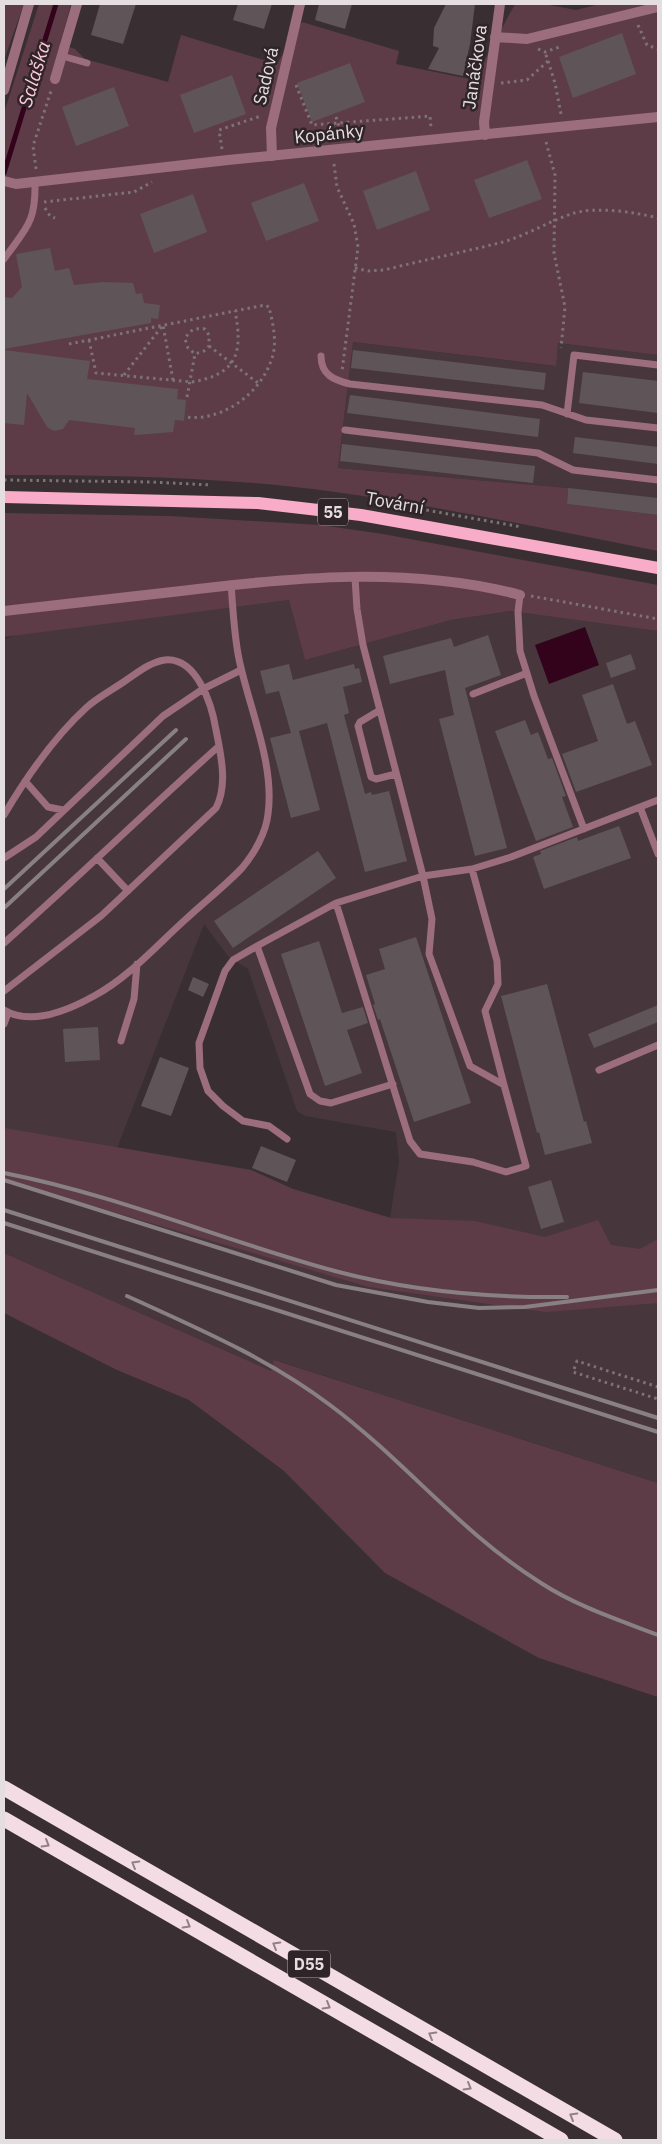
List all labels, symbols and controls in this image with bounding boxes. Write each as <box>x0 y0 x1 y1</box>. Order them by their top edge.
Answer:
street label: Janáčkova <box>457 23 492 111</box>
water label: Salaška <box>13 38 55 110</box>
street label: Sadová <box>248 44 283 107</box>
street label: Kopánky <box>293 118 365 149</box>
street label: Tovární <box>364 486 426 519</box>
road number: 55 <box>318 498 348 526</box>
one-way arrow <box>40 1837 49 1847</box>
one-way arrow <box>131 1860 140 1870</box>
one-way arrow <box>181 1919 190 1929</box>
one-way arrow <box>272 1942 281 1952</box>
road number: D55 <box>288 1950 330 1978</box>
one-way arrow <box>322 2000 331 2010</box>
one-way arrow <box>428 2031 437 2041</box>
one-way arrow <box>463 2081 472 2091</box>
one-way arrow <box>569 2112 578 2122</box>

